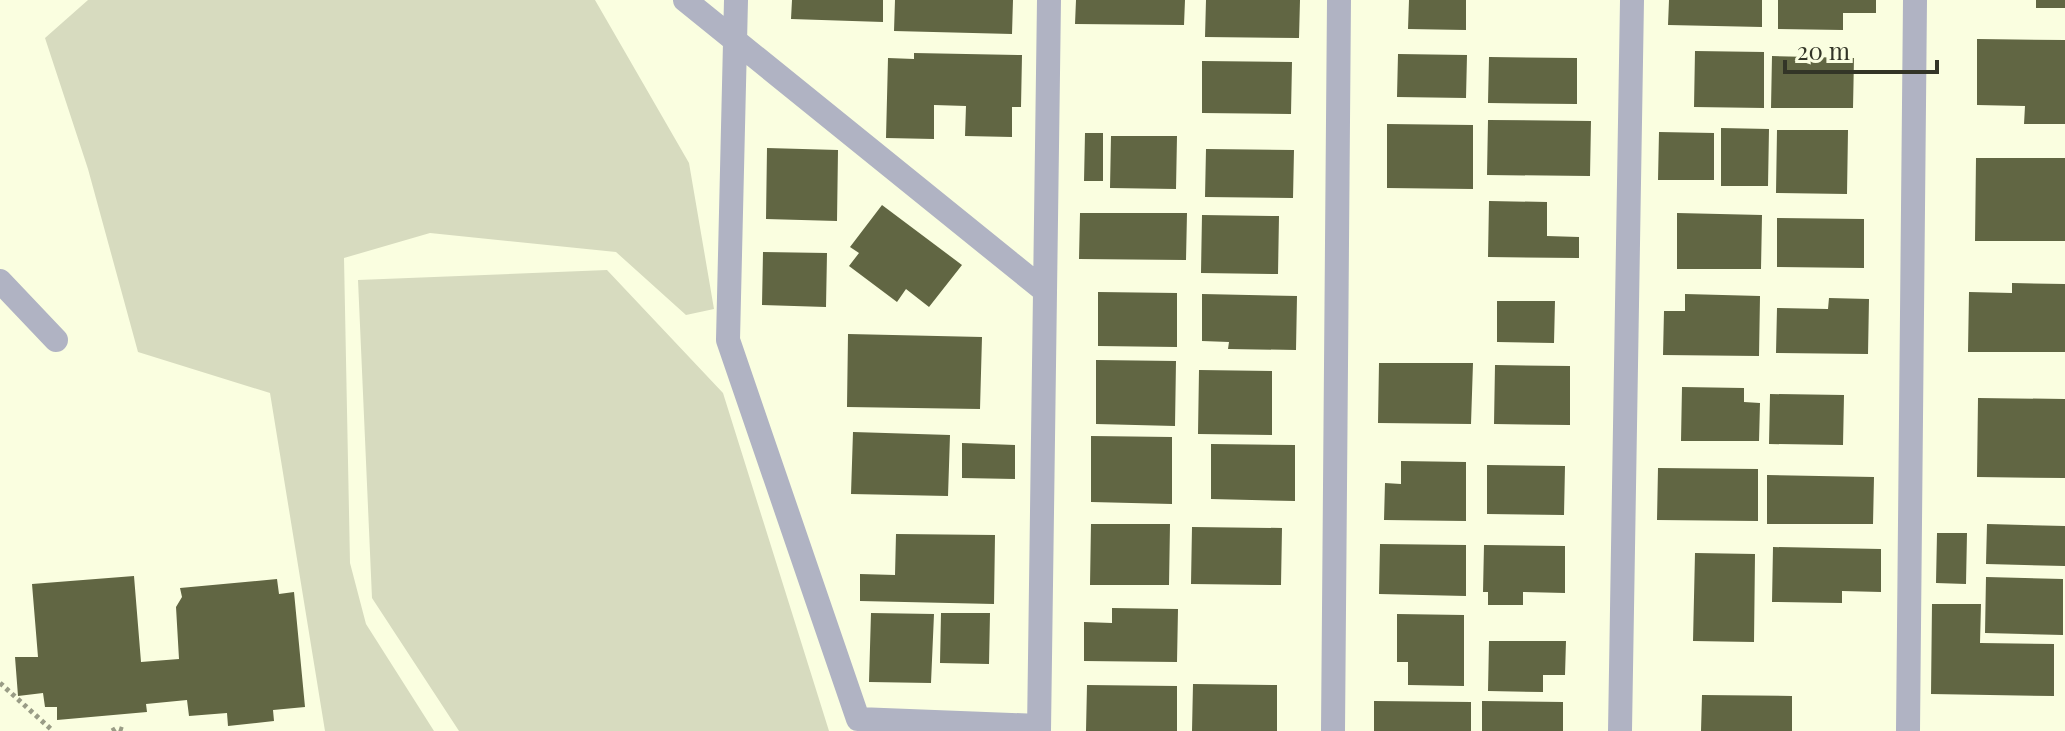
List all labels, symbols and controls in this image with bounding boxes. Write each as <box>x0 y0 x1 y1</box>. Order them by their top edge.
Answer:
scale bar <box>1785 24 1937 74</box>
text: 20 m <box>1797 34 1850 66</box>

